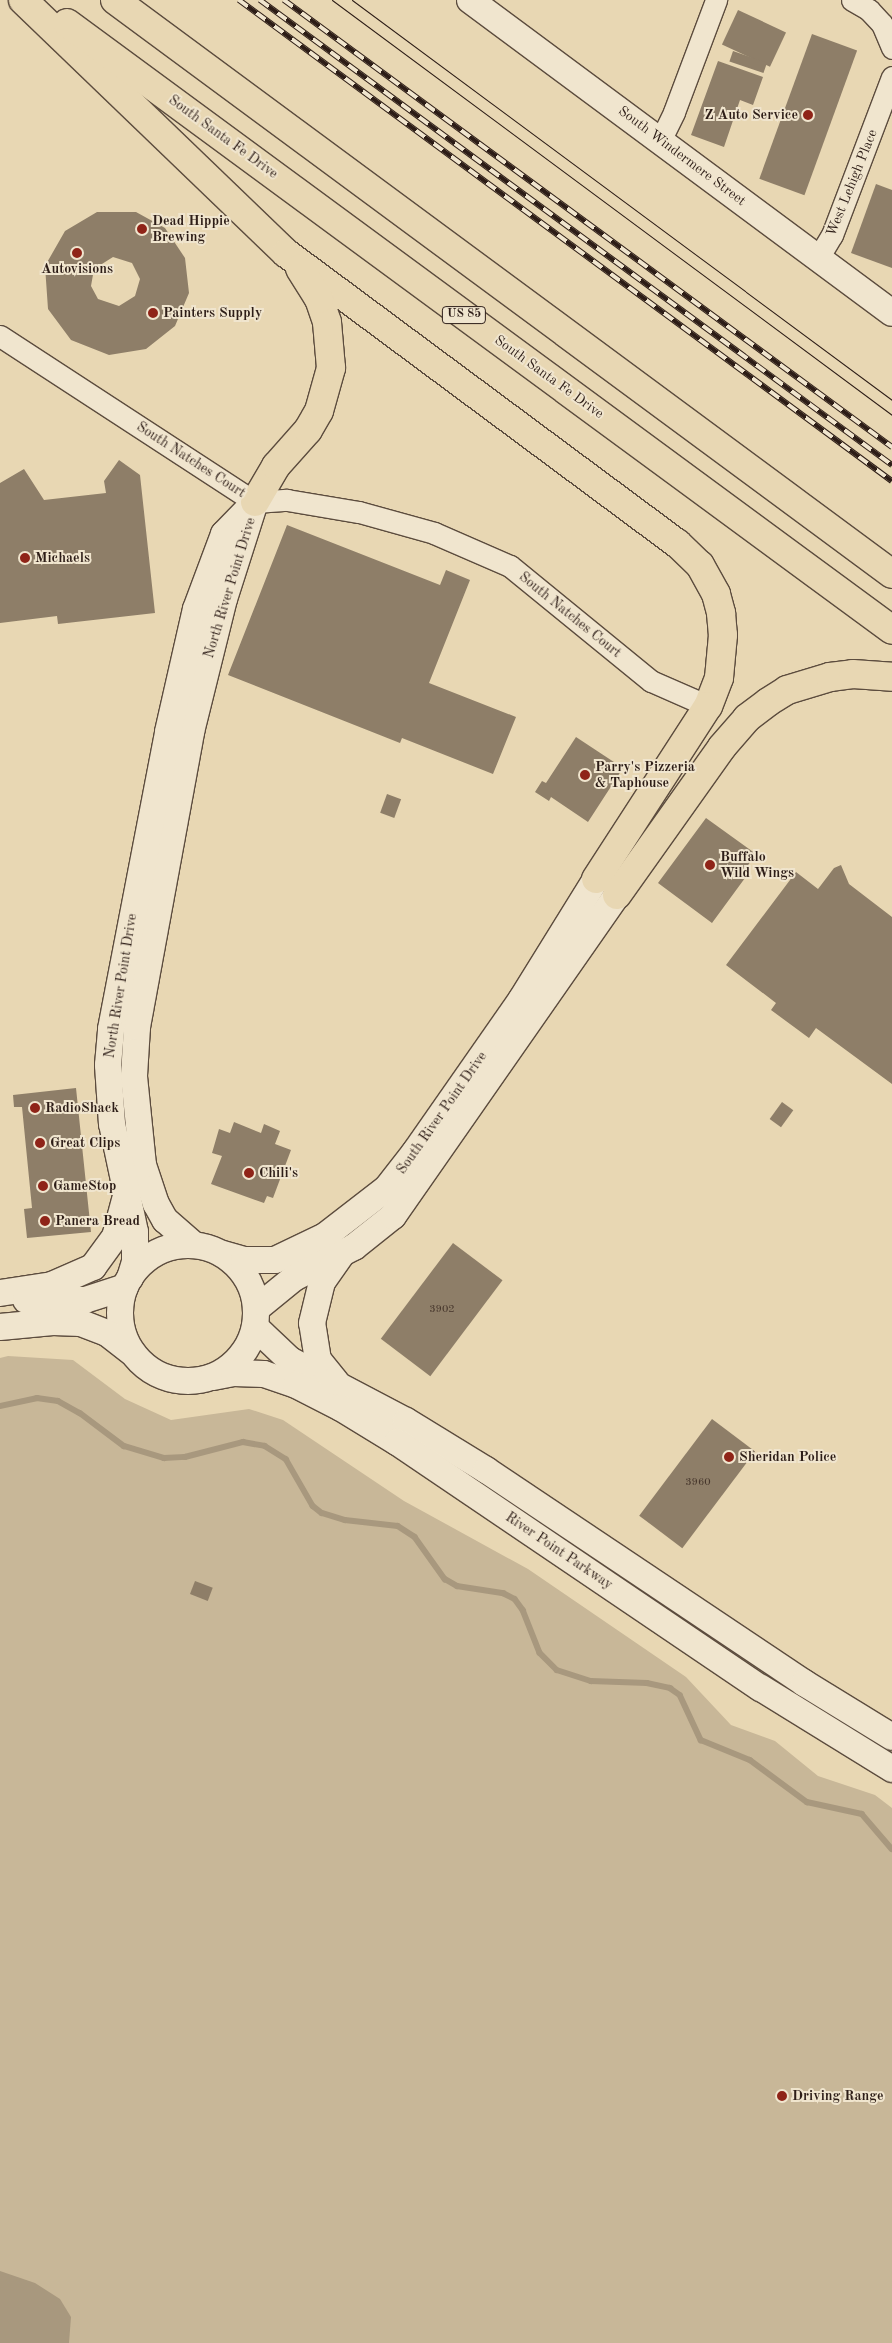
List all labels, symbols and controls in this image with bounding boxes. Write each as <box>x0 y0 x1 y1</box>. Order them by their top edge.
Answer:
street label: South Santa Fe Drive <box>165 92 281 182</box>
street label: South Windermere Street <box>615 103 749 209</box>
place label: Z Auto Service <box>705 107 798 123</box>
marker: Z Auto Service <box>802 109 814 121</box>
street label: West Lehigh Place <box>823 127 881 239</box>
place label: Dead Hippie Brewing <box>152 213 230 246</box>
marker: Dead Hippie Brewing <box>136 223 148 235</box>
marker: Autovisions <box>71 247 83 259</box>
place label: Autovisions <box>41 261 113 277</box>
place label: Painters Supply <box>163 305 262 321</box>
road number: US 85 <box>442 306 486 324</box>
marker: Painters Supply <box>147 307 159 319</box>
street label: South Santa Fe Drive <box>491 332 607 422</box>
street label: South Natches Court <box>133 418 249 502</box>
street label: North River Point Drive <box>201 516 259 660</box>
place label: Michaels <box>35 550 90 566</box>
marker: Michaels <box>19 552 31 564</box>
street label: South Natches Court <box>515 569 625 661</box>
place label: Parry's Pizzeria & Taphouse <box>595 759 695 792</box>
marker: Parry's Pizzeria & Taphouse <box>579 769 591 781</box>
place label: Buffalo Wild Wings <box>720 849 794 882</box>
marker: Buffalo Wild Wings <box>704 859 716 871</box>
street label: North River Point Drive <box>101 913 141 1059</box>
street label: South River Point Drive <box>393 1049 491 1177</box>
place label: RadioShack <box>45 1100 119 1116</box>
marker: RadioShack <box>29 1102 41 1114</box>
place label: Great Clips <box>50 1135 120 1151</box>
marker: Great Clips <box>34 1137 46 1149</box>
place label: Chili's <box>259 1165 298 1181</box>
marker: Chili's <box>243 1167 255 1179</box>
place label: GameStop <box>53 1178 116 1194</box>
marker: GameStop <box>37 1180 49 1192</box>
place label: Panera Bread <box>55 1213 140 1229</box>
marker: Panera Bread <box>39 1215 51 1227</box>
house number: 3902 <box>429 1303 455 1317</box>
place label: Sheridan Police <box>739 1449 836 1465</box>
marker: Sheridan Police <box>723 1451 735 1463</box>
house number: 3960 <box>685 1476 711 1490</box>
street label: River Point Parkway <box>502 1509 616 1593</box>
place label: Driving Range <box>792 2088 884 2104</box>
marker: Driving Range <box>776 2090 788 2102</box>

